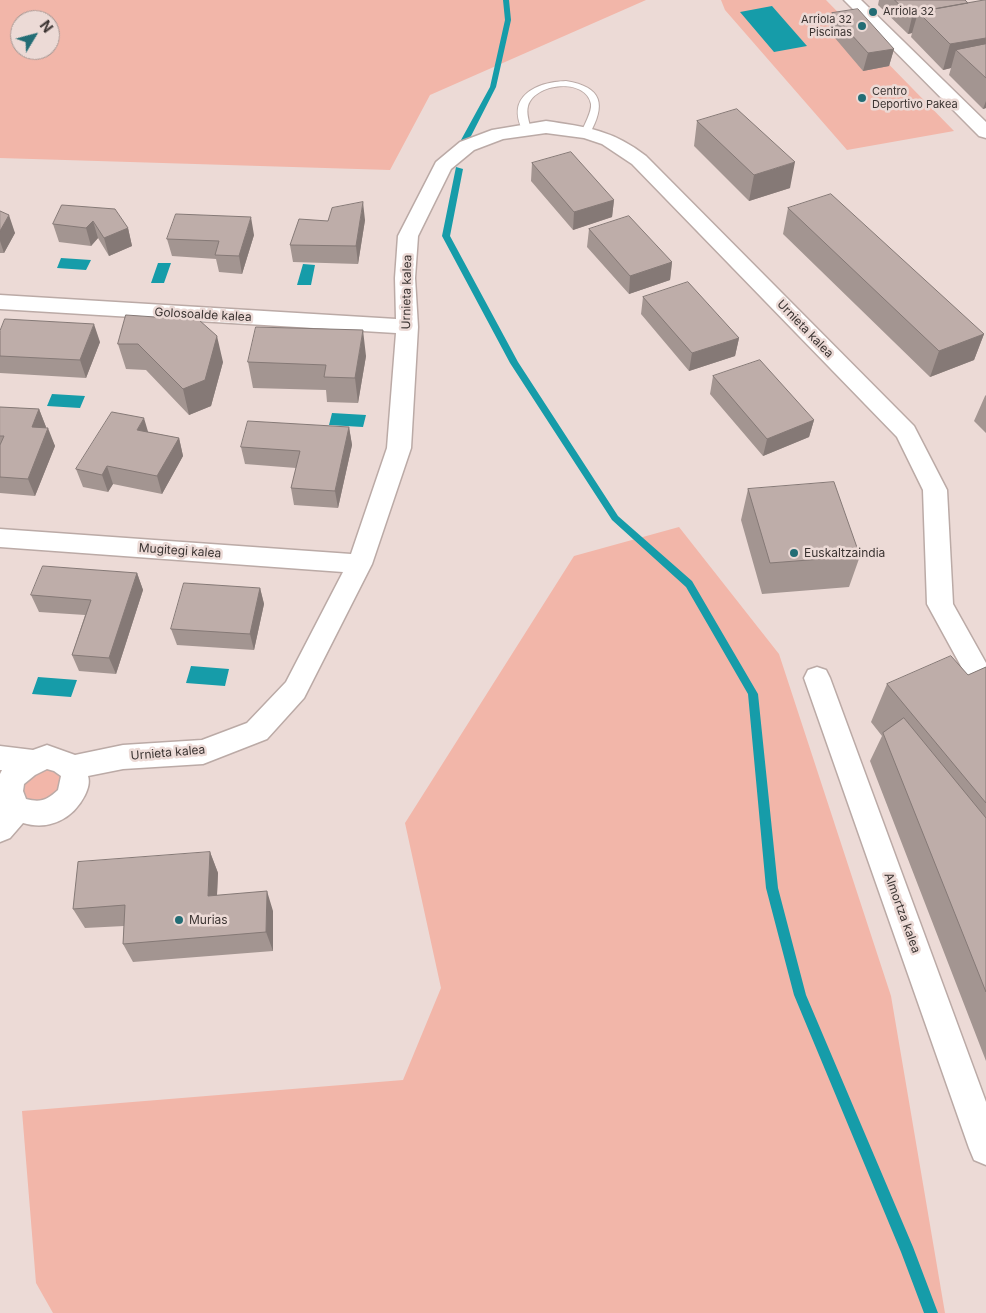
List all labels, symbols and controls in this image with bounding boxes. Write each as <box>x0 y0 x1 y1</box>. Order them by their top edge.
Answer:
place label: Arriola 32 <box>883 5 934 19</box>
marker: Arriola 32 <box>867 6 879 18</box>
north arrow <box>10 10 60 60</box>
place label: Arriola 32 Piscinas <box>801 13 852 39</box>
text: N <box>37 17 57 36</box>
marker: Arriola 32 Piscinas <box>856 20 868 32</box>
place label: Centro Deportivo Pakea <box>872 85 958 111</box>
marker: Centro Deportivo Pakea <box>856 92 868 104</box>
street label: Urnieta kalea <box>399 254 415 330</box>
street label: Urnieta kalea <box>774 297 836 361</box>
street label: Golosoalde kalea <box>154 305 252 325</box>
street label: Mugitegi kalea <box>138 541 222 561</box>
place label: Euskaltzaindia <box>804 546 885 560</box>
marker: Euskaltzaindia <box>788 547 800 559</box>
street label: Urnieta kalea <box>130 743 206 763</box>
street label: Almortza kalea <box>881 871 923 955</box>
place label: Murias <box>189 913 228 927</box>
marker: Murias <box>173 914 185 926</box>

